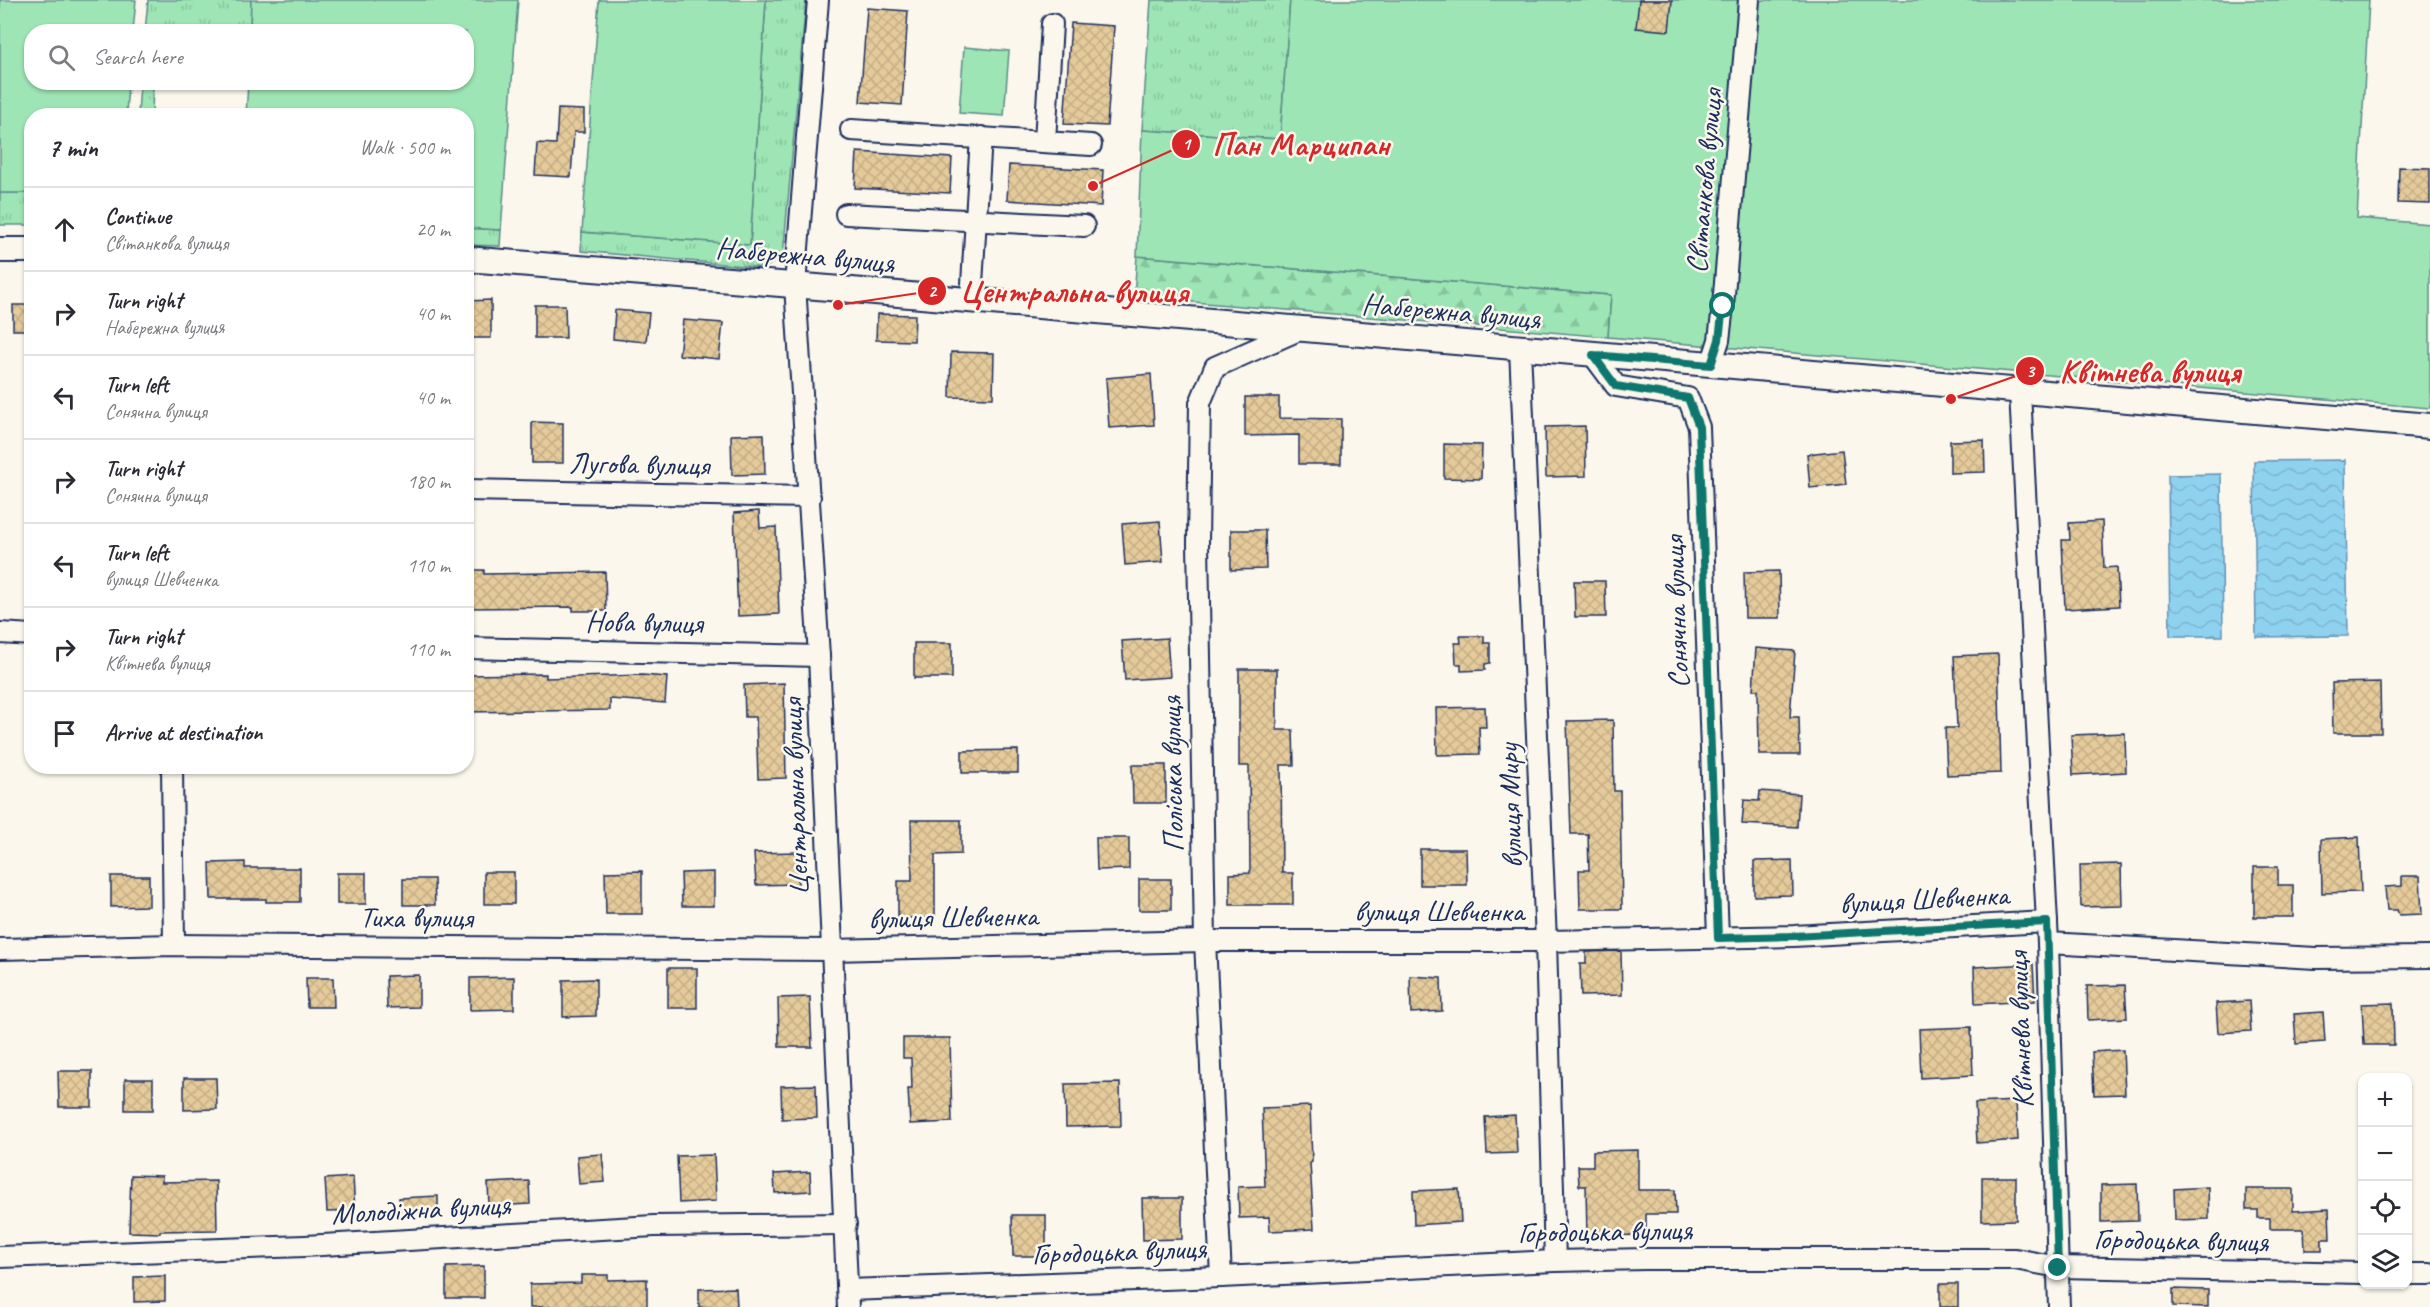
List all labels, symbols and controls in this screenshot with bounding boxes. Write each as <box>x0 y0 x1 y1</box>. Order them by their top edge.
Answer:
search box <box>24 24 474 90</box>
icon: search <box>45 41 78 74</box>
text: Search here <box>93 43 183 71</box>
street label: Світанкова вулиця <box>1677 85 1731 275</box>
callout: Пан Марципан <box>1171 119 1400 169</box>
text: Пан Марципан <box>1213 124 1391 165</box>
text: 7 min <box>48 131 98 164</box>
text: 1 <box>1182 133 1192 155</box>
text: Walk · 500 m <box>360 135 450 160</box>
text: Continue <box>105 203 171 231</box>
icon: ahead <box>48 213 81 246</box>
text: 20 m <box>416 217 450 242</box>
street label: Набережна вулиця <box>714 228 897 282</box>
text: Світанкова вулиця <box>105 231 228 256</box>
callout: Центральна вулиця <box>917 266 1200 316</box>
text: Центральна вулиця <box>960 271 1191 312</box>
text: 2 <box>928 280 938 302</box>
street label: Набережна вулиця <box>1360 284 1543 338</box>
text: Turn right <box>105 287 182 315</box>
route start <box>1709 292 1735 318</box>
icon: right <box>48 297 81 330</box>
text: 40 m <box>416 301 450 326</box>
text: Набережна вулиця <box>105 315 224 340</box>
callout: Квітнева вулиця <box>2015 346 2254 396</box>
text: Квітнева вулиця <box>2060 351 2243 392</box>
text: 3 <box>2026 360 2036 382</box>
text: Turn left <box>105 371 169 399</box>
icon: left <box>48 381 81 414</box>
text: 40 m <box>416 385 450 410</box>
text: Сонячна вулиця <box>105 399 207 424</box>
street label: Лугова вулиця <box>569 444 712 484</box>
text: Turn right <box>105 455 182 483</box>
icon: right <box>48 465 81 498</box>
text: 180 m <box>407 469 450 494</box>
text: Сонячна вулиця <box>105 483 207 508</box>
street label: Сонячна вулиця <box>1654 532 1698 689</box>
text: Turn left <box>105 539 169 567</box>
icon: left <box>48 549 81 582</box>
text: 110 m <box>407 553 450 578</box>
text: вулиця Шевченка <box>105 567 218 592</box>
street label: Нова вулиця <box>585 602 706 642</box>
text: Turn right <box>105 623 182 651</box>
icon: right <box>48 633 81 666</box>
text: 110 m <box>407 637 450 662</box>
text: Квітнева вулиця <box>105 651 209 676</box>
street label: Поліська вулиця <box>1152 694 1192 852</box>
street label: Центральна вулиця <box>772 695 817 896</box>
icon: arrive <box>48 717 81 750</box>
text: Arrive at destination <box>105 719 262 747</box>
street label: вулиця Миру <box>1489 741 1531 869</box>
street label: вулиця Шевченка <box>1838 875 2012 922</box>
street label: вулиця Шевченка <box>1354 892 1526 930</box>
street label: вулиця Шевченка <box>868 896 1041 937</box>
street label: Тиха вулиця <box>359 898 475 936</box>
street label: Квітнева вулиця <box>1998 949 2042 1109</box>
map controls <box>2358 1073 2412 1289</box>
button: + <box>2358 1073 2412 1127</box>
button: − <box>2358 1127 2412 1181</box>
button: locate <box>2358 1181 2412 1235</box>
street label: Молодіжна вулиця <box>331 1185 513 1233</box>
street label: Городоцька вулиця <box>1517 1210 1694 1252</box>
street label: Городоцька вулиця <box>2093 1219 2270 1261</box>
street label: Городоцька вулиця <box>1031 1229 1208 1273</box>
button: layers <box>2358 1235 2412 1289</box>
route end <box>2044 1254 2070 1280</box>

